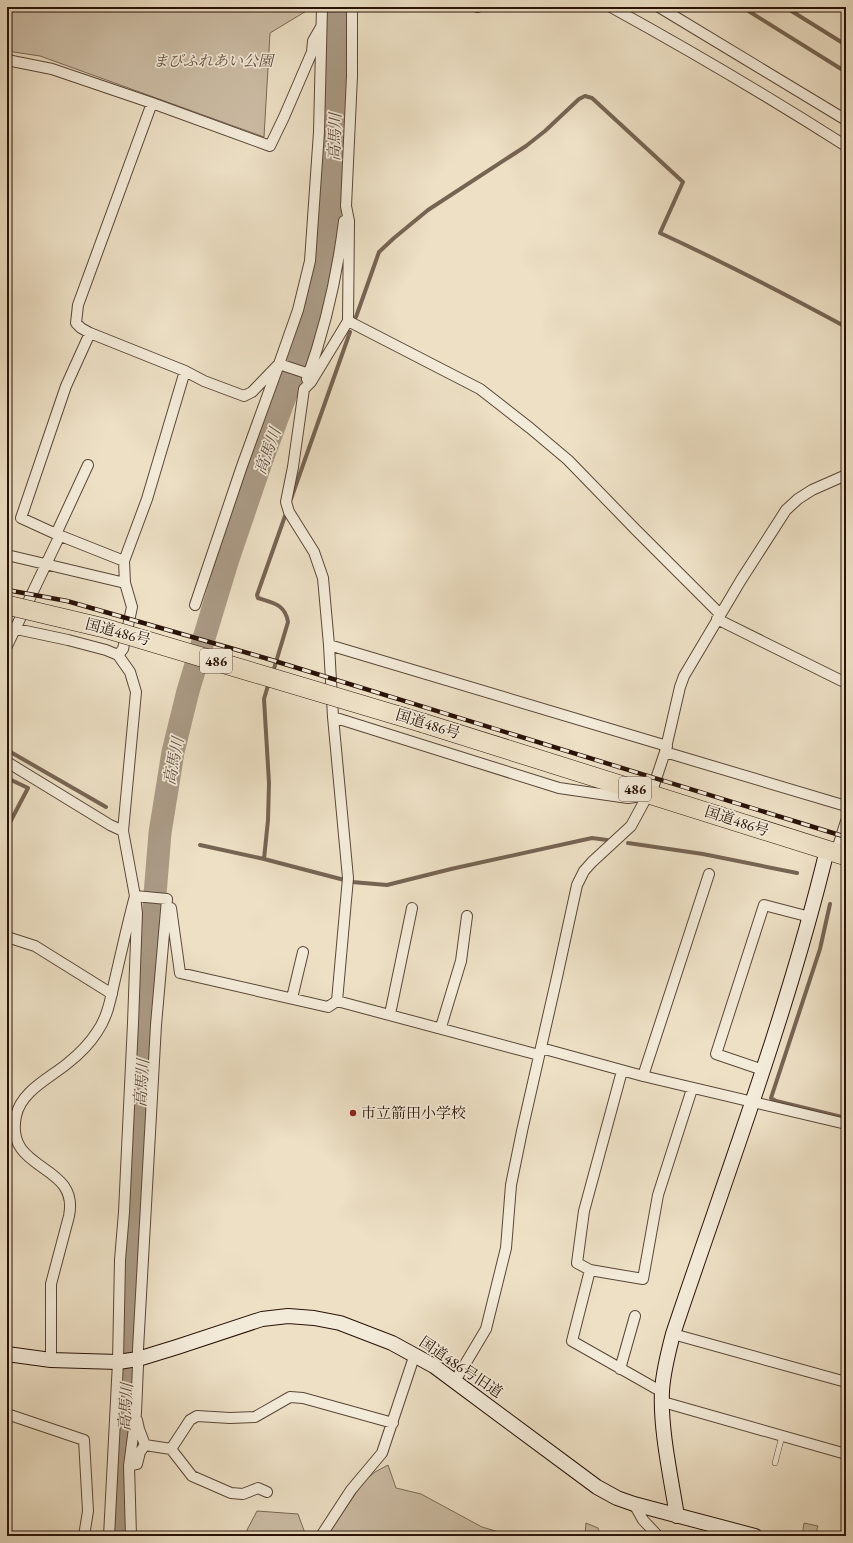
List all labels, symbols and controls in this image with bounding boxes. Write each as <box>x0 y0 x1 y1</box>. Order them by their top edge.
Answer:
park label: まびふれあい公園 <box>153 51 276 70</box>
water label: 高馬川 <box>323 111 346 161</box>
water label: 高馬川 <box>249 423 286 477</box>
street label: 国道486号 <box>84 614 153 649</box>
road number: 486 <box>200 649 232 673</box>
street label: 国道486号 <box>394 705 463 742</box>
water label: 高馬川 <box>159 734 189 787</box>
road number: 486 <box>619 777 651 801</box>
street label: 国道486号 <box>703 801 772 840</box>
water label: 高馬川 <box>129 1056 154 1108</box>
place label: 市立箭田小学校 <box>361 1103 466 1122</box>
marker: 市立箭田小学校 <box>348 1108 358 1118</box>
street label: 国道486号旧道 <box>416 1332 507 1401</box>
water label: 高馬川 <box>114 1381 137 1432</box>

